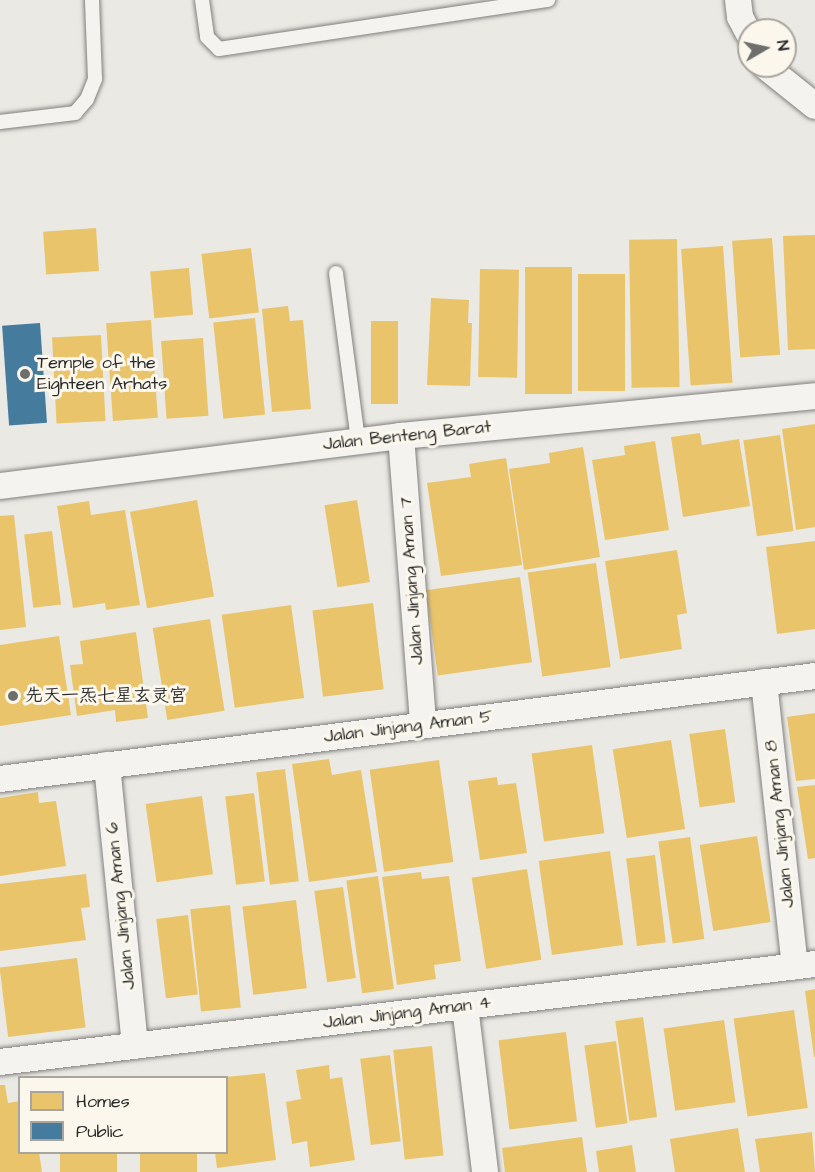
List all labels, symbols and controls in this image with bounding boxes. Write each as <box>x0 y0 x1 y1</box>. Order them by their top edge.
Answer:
north arrow <box>737 18 797 78</box>
text: N <box>771 39 794 52</box>
place label: Temple of the Eighteen Arhats <box>37 353 167 395</box>
marker: Temple of the Eighteen Arhats <box>18 367 32 381</box>
street label: Jalan Benteng Barat <box>322 416 492 456</box>
street label: Jalan Jinjang Aman 7 <box>395 496 429 666</box>
place label: 先天一炁七星玄灵宫 <box>25 685 187 707</box>
marker: 先天一炁七星玄灵宫 <box>6 689 20 703</box>
street label: Jalan Jinjang Aman 5 <box>323 706 493 748</box>
street label: Jalan Jinjang Aman 8 <box>760 739 800 909</box>
street label: Jalan Jinjang Aman 6 <box>101 821 141 991</box>
street label: Jalan Jinjang Aman 4 <box>322 992 492 1034</box>
legend <box>18 1076 228 1154</box>
text: Homes <box>76 1089 130 1114</box>
text: Public <box>76 1119 124 1144</box>

